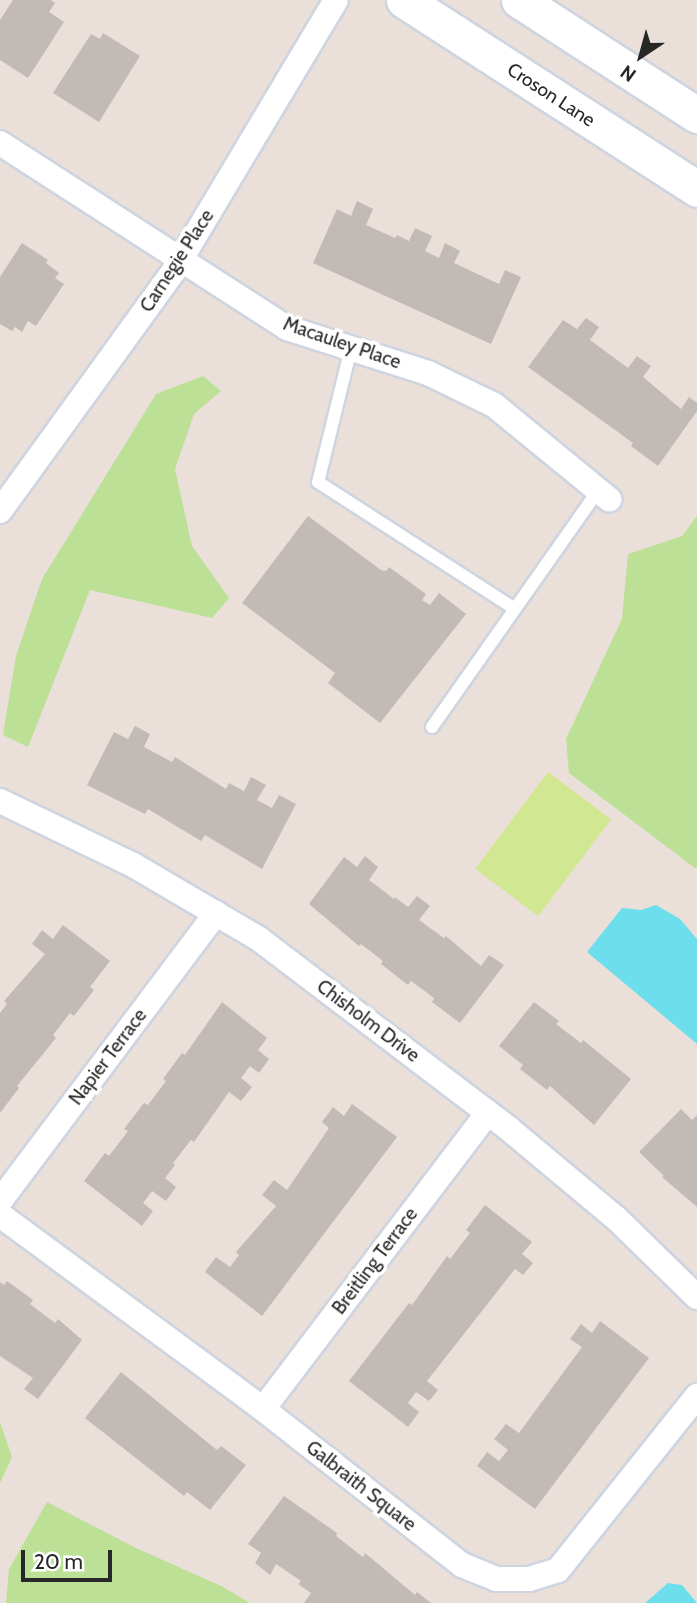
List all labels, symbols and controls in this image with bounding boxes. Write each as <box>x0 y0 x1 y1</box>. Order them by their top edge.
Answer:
north arrow <box>606 21 676 91</box>
street label: Croson Lane <box>503 58 599 132</box>
text: N <box>616 60 641 87</box>
street label: Carnegie Place <box>135 205 219 317</box>
street label: Macauley Place <box>280 312 404 374</box>
street label: Chisholm Drive <box>312 975 424 1067</box>
street label: Napier Terrace <box>64 1004 152 1110</box>
street label: Breitling Terrace <box>328 1203 422 1319</box>
street label: Galbraith Square <box>302 1436 420 1536</box>
scale bar <box>24 1536 116 1580</box>
text: 20 m <box>34 1549 83 1574</box>

